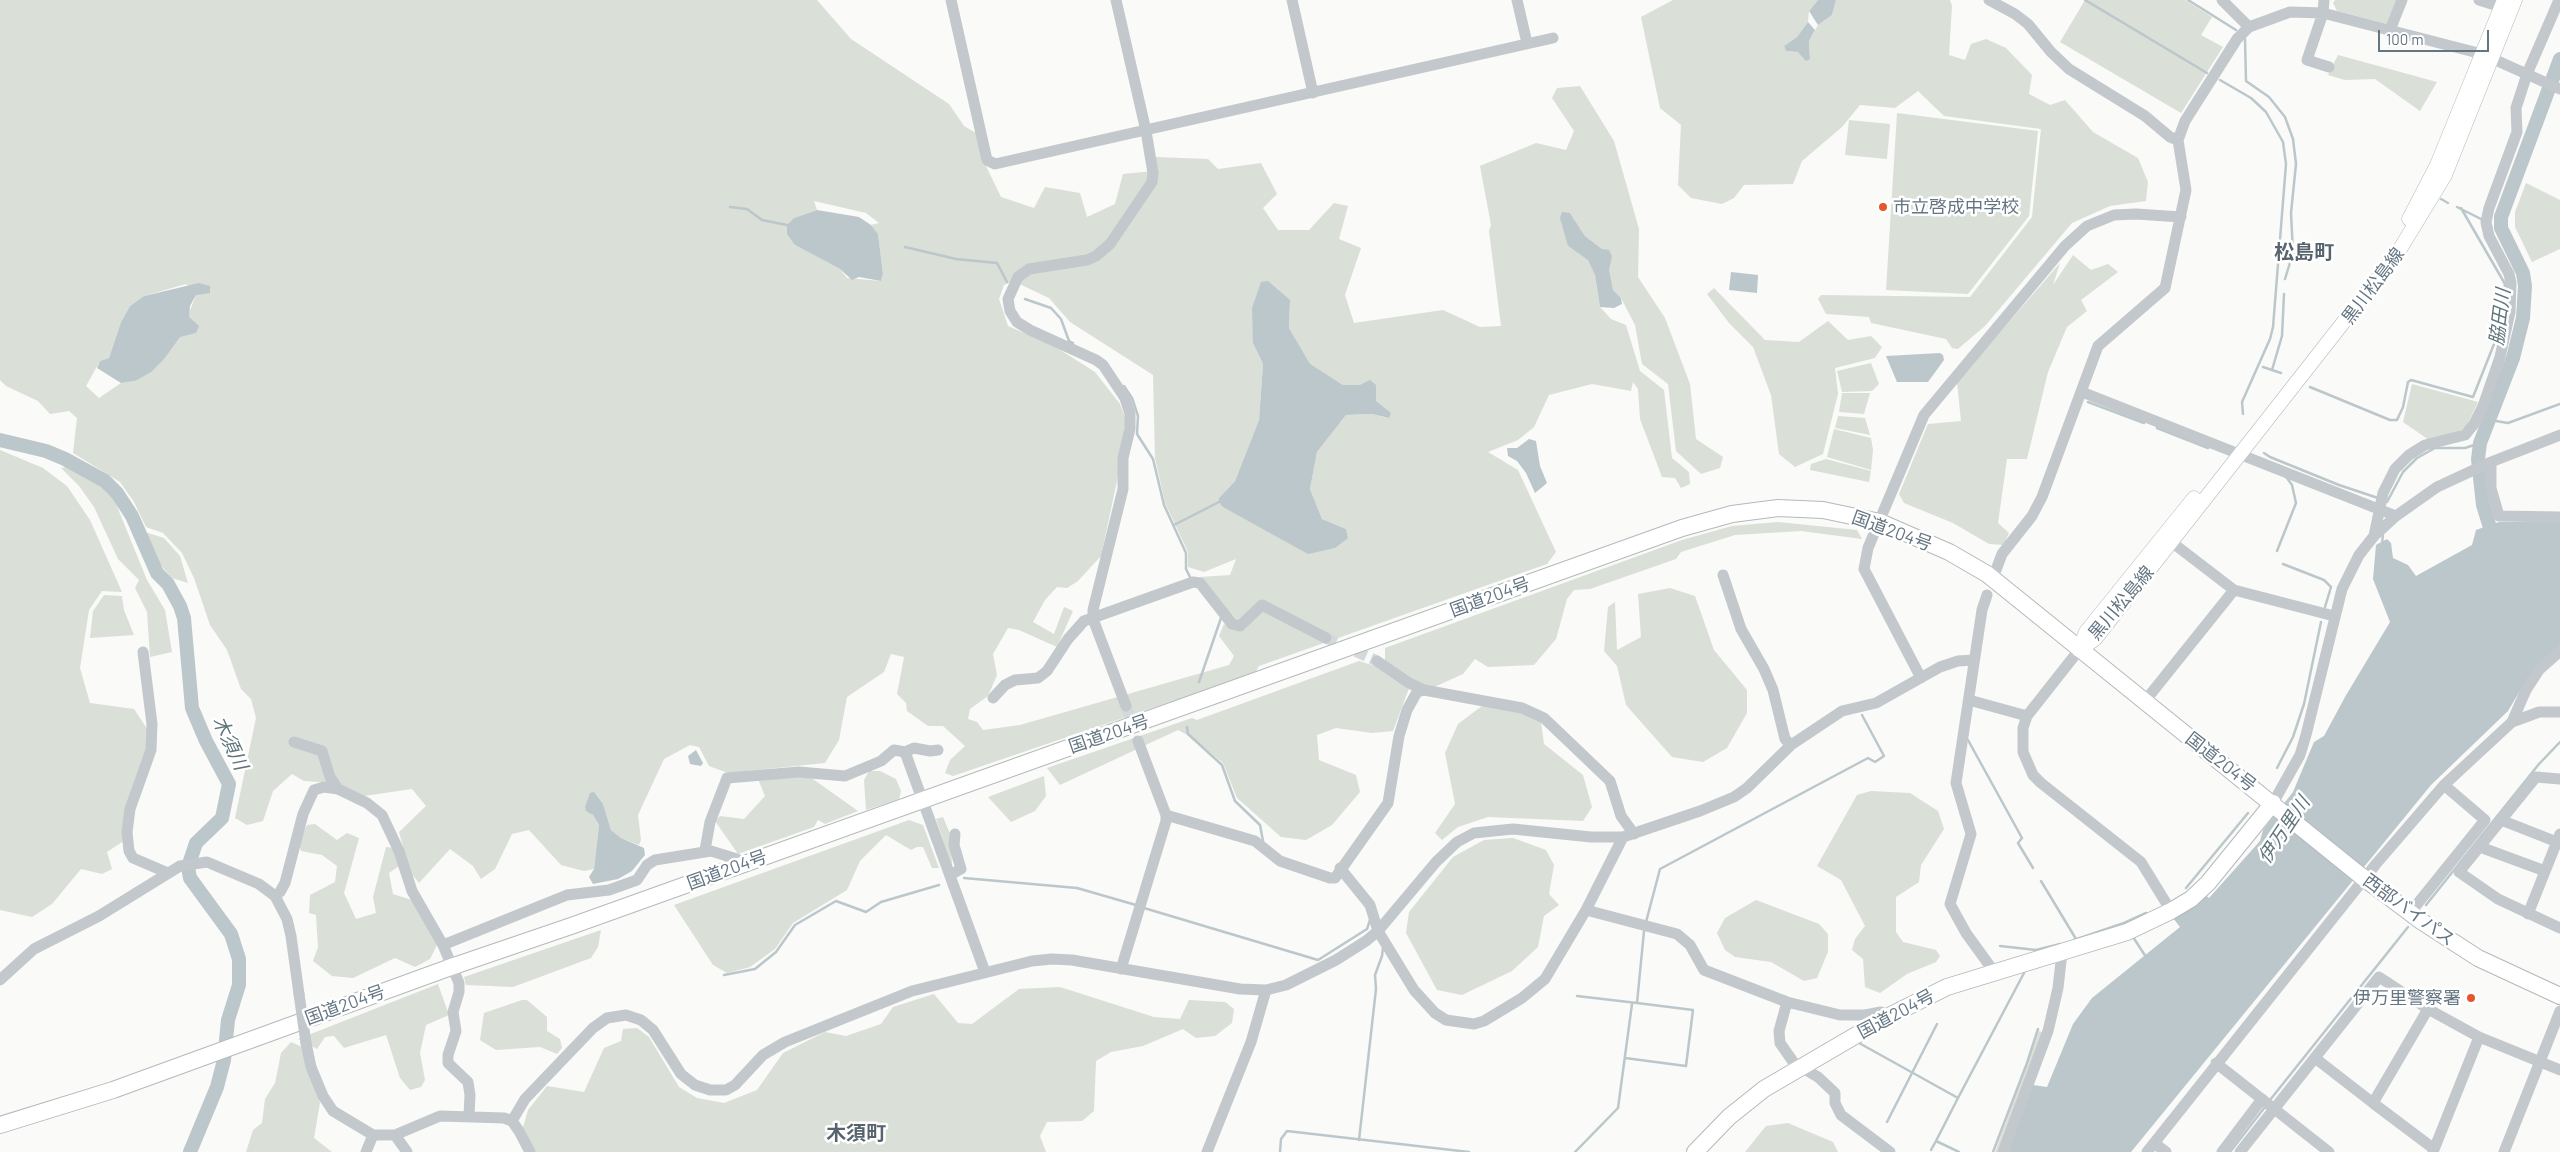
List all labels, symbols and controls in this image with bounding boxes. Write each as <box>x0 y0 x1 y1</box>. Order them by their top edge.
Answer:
scale bar <box>2380 20 2491 52</box>
text: 100 m <box>2386 30 2424 48</box>
place label: 市立啓成中学校 <box>1893 196 2019 218</box>
marker: 市立啓成中学校 <box>1877 201 1889 213</box>
district label: 松島町 <box>2274 240 2334 264</box>
street label: 黒川松島線 <box>2337 244 2409 328</box>
water label: 脇田川 <box>2485 287 2515 347</box>
street label: 国道204号 <box>1849 507 1935 555</box>
street label: 黒川松島線 <box>2084 562 2158 644</box>
street label: 国道204号 <box>1447 573 1533 621</box>
street label: 国道204号 <box>1066 710 1152 758</box>
water label: 木須川 <box>208 712 252 774</box>
street label: 国道204号 <box>2181 728 2261 796</box>
water label: 伊万里川 <box>2253 792 2315 868</box>
street label: 国道204号 <box>684 846 770 894</box>
street label: 西部バイパス <box>2359 870 2459 950</box>
street label: 国道204号 <box>302 981 388 1029</box>
street label: 国道204号 <box>1854 985 1938 1043</box>
place label: 伊万里警察署 <box>2353 987 2461 1009</box>
marker: 伊万里警察署 <box>2465 992 2477 1004</box>
district label: 木須町 <box>826 1121 886 1145</box>

